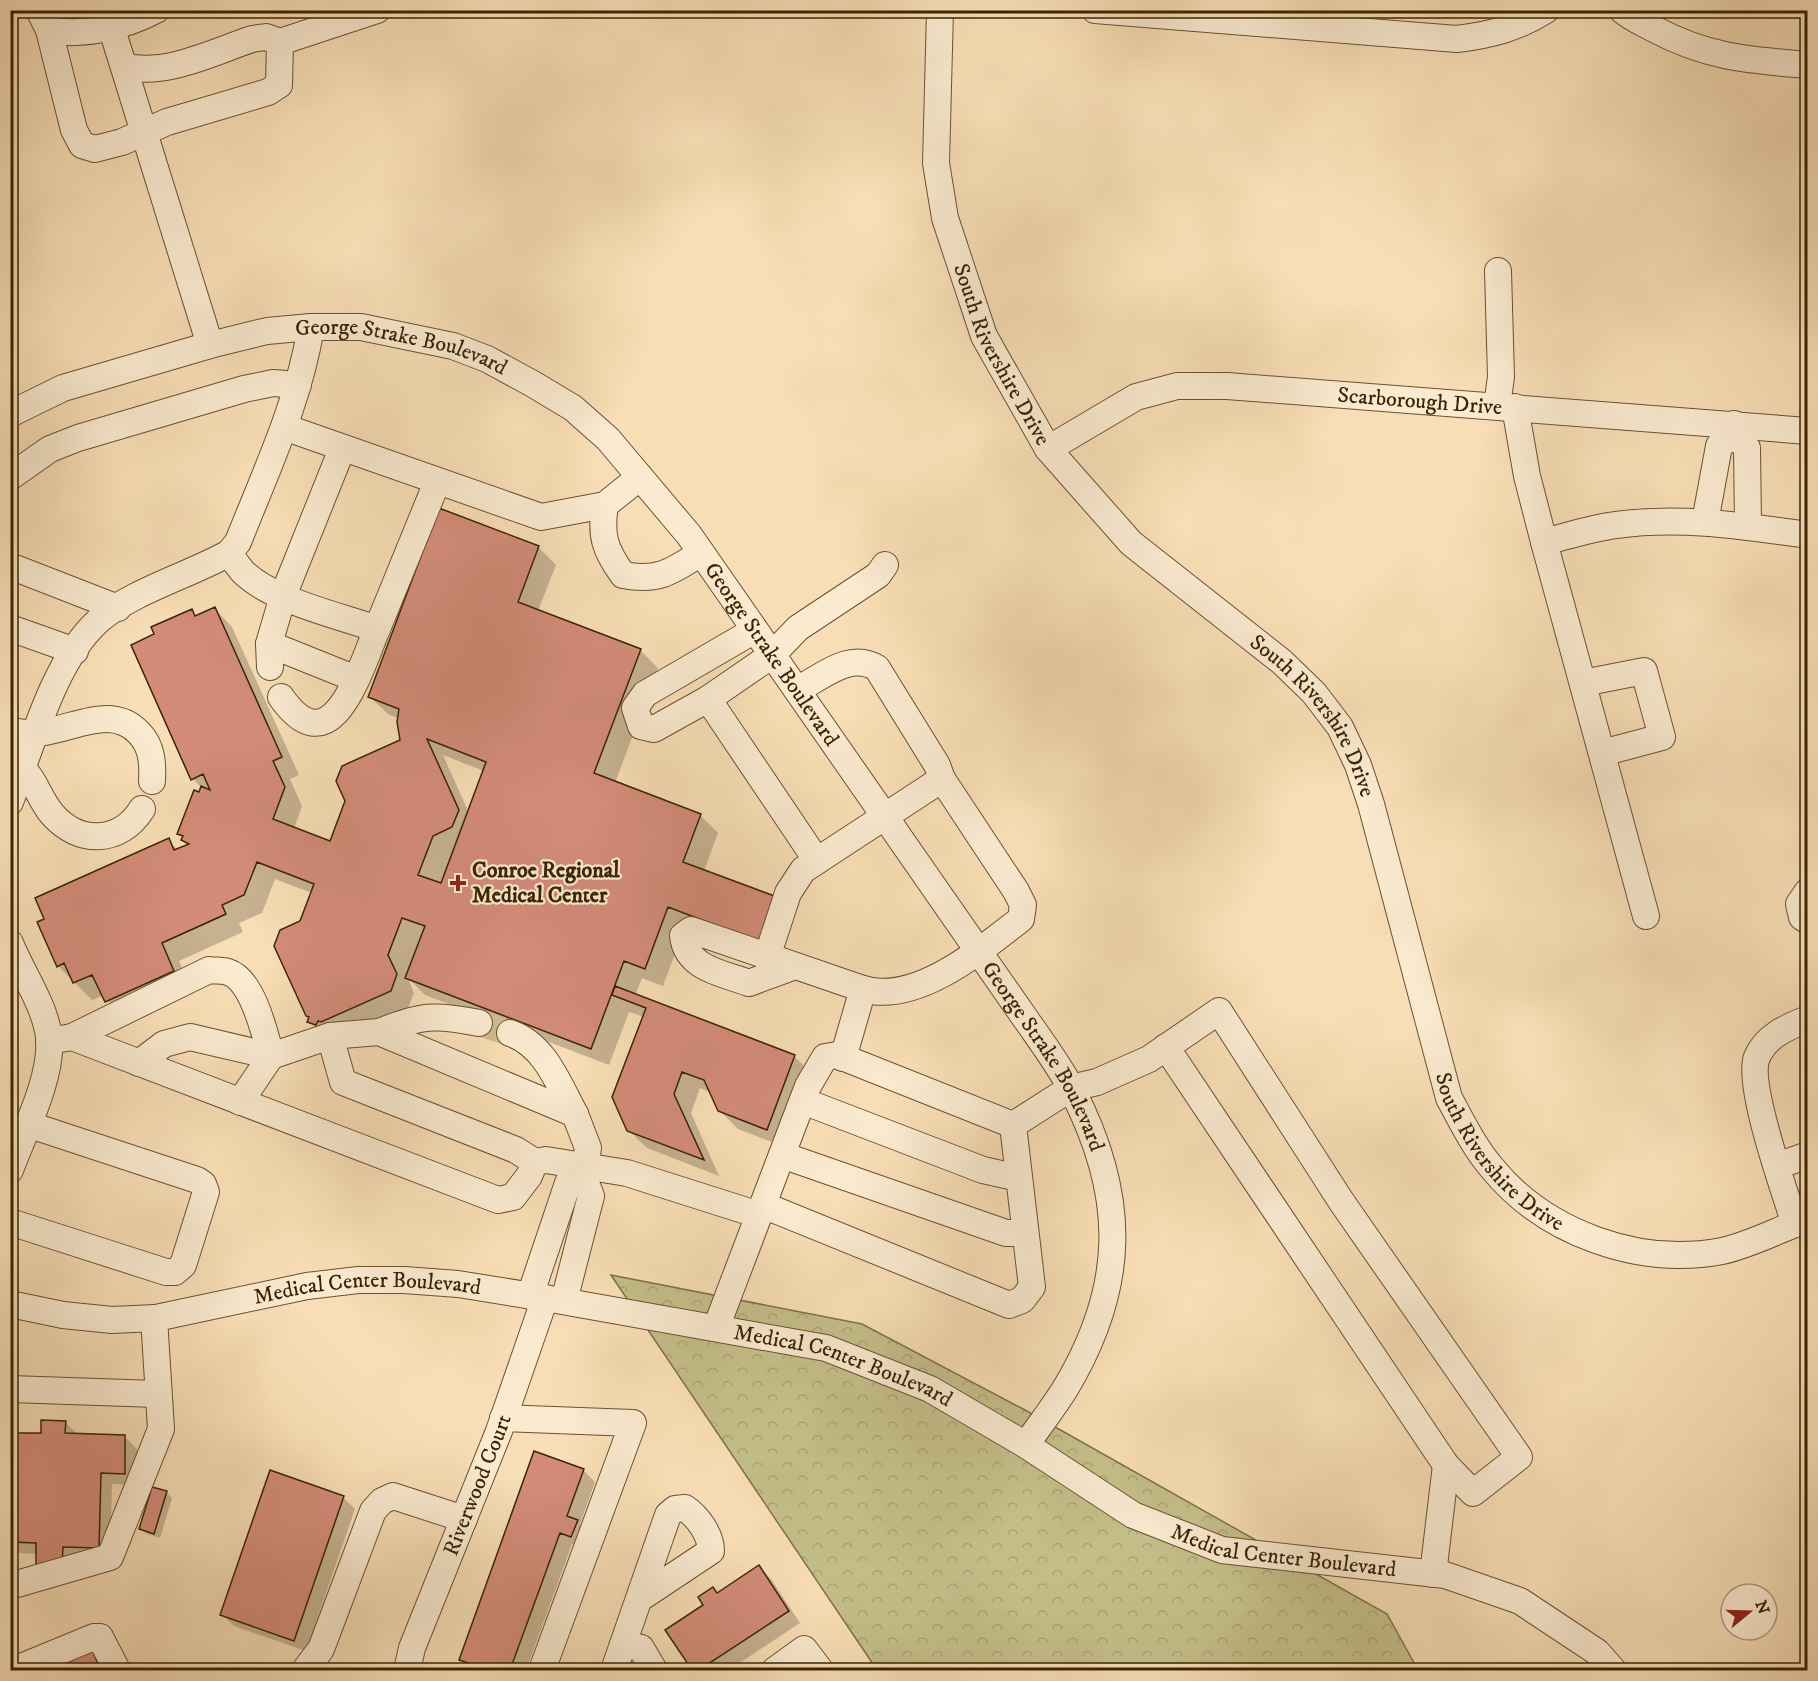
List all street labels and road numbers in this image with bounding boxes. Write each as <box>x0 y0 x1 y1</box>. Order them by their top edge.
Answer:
street label: South Rivershire Drive <box>947 260 1057 450</box>
street label: George Strake Boulevard <box>294 314 512 381</box>
street label: Scarborough Drive <box>1336 381 1503 421</box>
street label: George Strake Boulevard <box>699 557 845 751</box>
street label: South Rivershire Drive <box>1245 628 1381 800</box>
street label: George Strake Boulevard <box>976 956 1111 1155</box>
street label: South Rivershire Drive <box>1429 1070 1569 1237</box>
street label: Medical Center Boulevard <box>251 1266 483 1310</box>
street label: Medical Center Boulevard <box>732 1318 957 1413</box>
street label: Riverwood Court <box>437 1411 517 1560</box>
street label: Medical Center Boulevard <box>1167 1518 1398 1583</box>

